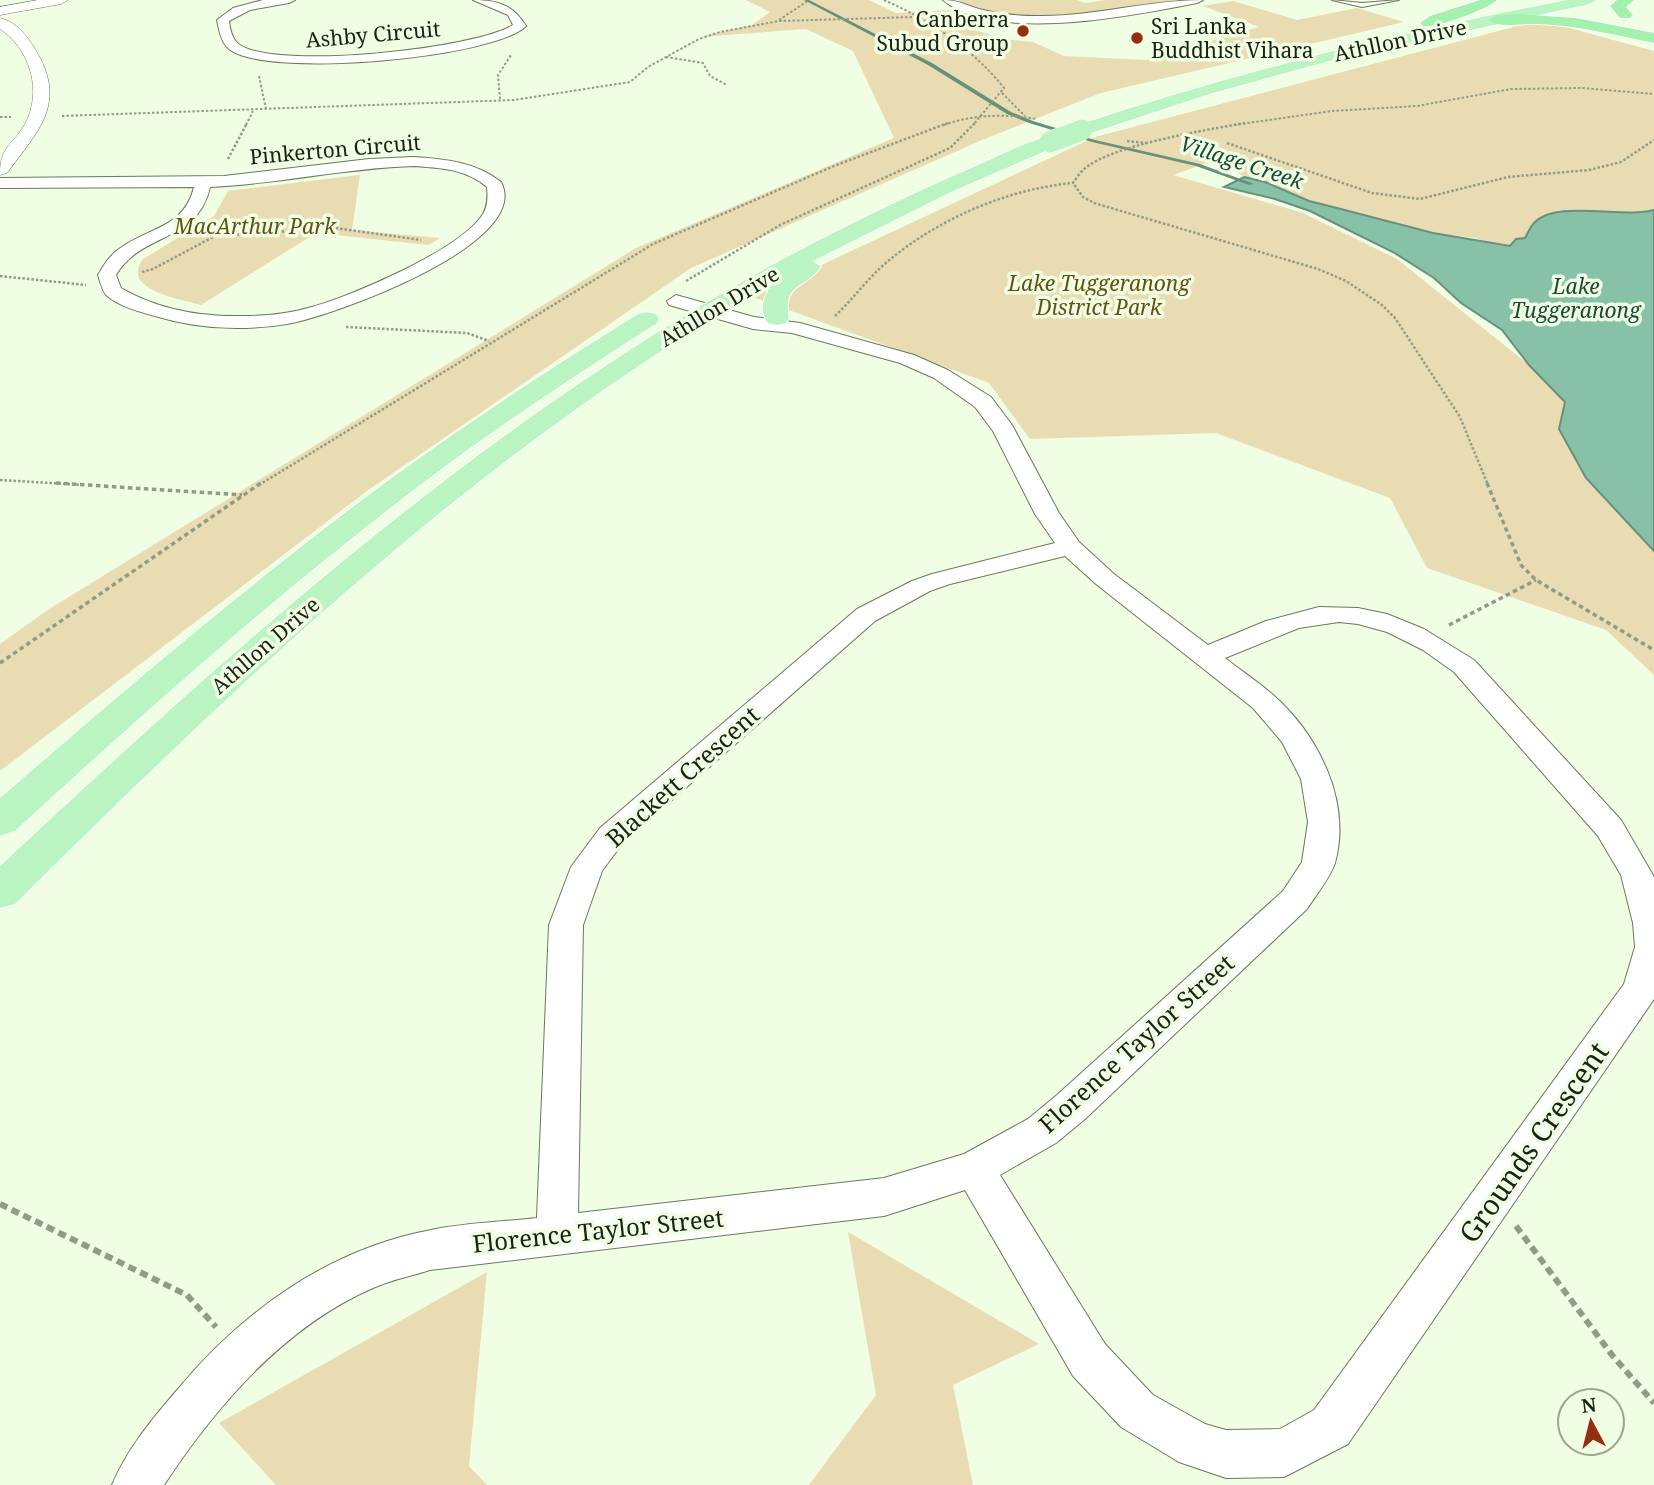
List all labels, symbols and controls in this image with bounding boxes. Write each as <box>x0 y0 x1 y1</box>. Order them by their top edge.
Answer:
place label: Canberra Subud Group <box>876 5 1009 57</box>
place label: Sri Lanka Buddhist Vihara <box>1151 12 1314 64</box>
street label: Athllon Drive <box>1331 12 1469 68</box>
street label: Ashby Circuit <box>305 14 441 54</box>
marker: Canberra Subud Group <box>1015 23 1031 39</box>
marker: Sri Lanka Buddhist Vihara <box>1129 30 1145 46</box>
street label: Pinkerton Circuit <box>248 128 422 170</box>
water label: Village Creek <box>1177 129 1308 195</box>
park label: MacArthur Park <box>173 212 337 240</box>
street label: Athllon Drive <box>654 259 784 353</box>
park label: Lake Tuggeranong District Park <box>1007 269 1191 321</box>
water label: Lake Tuggeranong <box>1511 272 1642 324</box>
street label: Athllon Drive <box>205 590 325 700</box>
street label: Blackett Crescent <box>598 698 766 854</box>
street label: Florence Taylor Street <box>1031 946 1241 1140</box>
street label: Grounds Crescent <box>1449 1034 1617 1250</box>
street label: Florence Taylor Street <box>471 1200 725 1260</box>
north arrow <box>1556 1387 1626 1457</box>
text: N <box>1580 1391 1598 1419</box>

